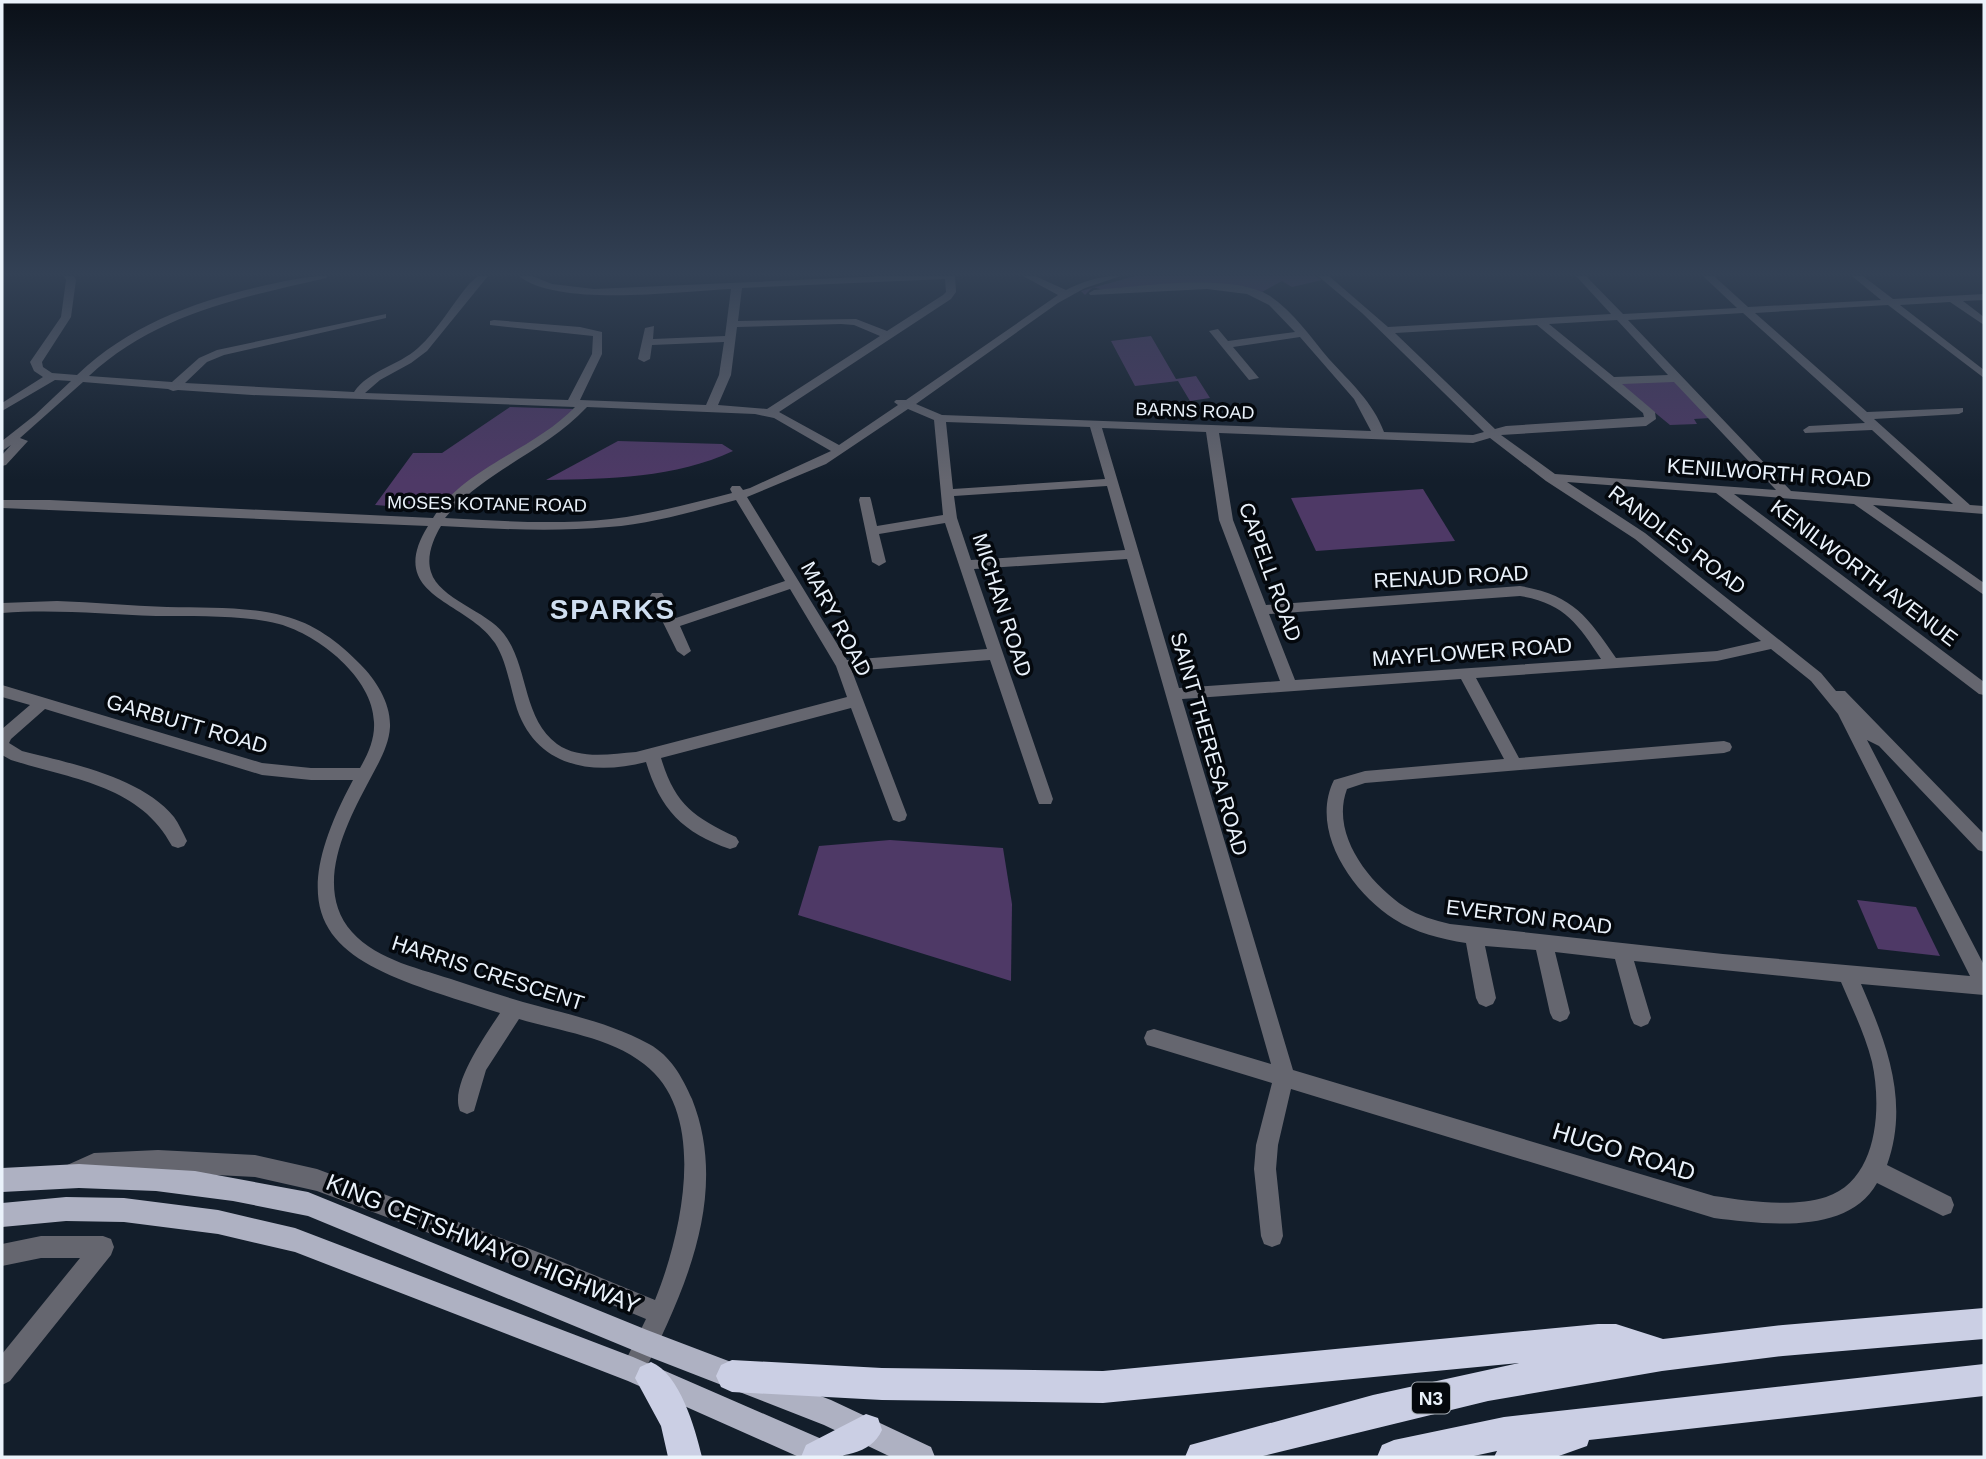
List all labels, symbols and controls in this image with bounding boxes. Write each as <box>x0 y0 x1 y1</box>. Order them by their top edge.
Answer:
street label: BARNS ROAD <box>1135 399 1255 423</box>
street label: KENILWORTH ROAD <box>1666 454 1872 491</box>
street label: RANDLES ROAD <box>1604 481 1750 599</box>
street label: MOSES KOTANE ROAD <box>387 492 587 516</box>
street label: KENILWORTH AVENUE <box>1767 495 1962 650</box>
street label: CAPELL ROAD <box>1235 499 1306 644</box>
street label: MICHAN ROAD <box>968 530 1036 679</box>
street label: MARY ROAD <box>797 558 876 680</box>
street label: RENAUD ROAD <box>1373 561 1529 592</box>
district label: SPARKS <box>550 594 676 625</box>
street label: SAINT THERESA ROAD <box>1167 629 1252 858</box>
street label: MAYFLOWER ROAD <box>1371 633 1573 670</box>
street label: GARBUTT ROAD <box>104 690 270 758</box>
street label: EVERTON ROAD <box>1445 895 1613 938</box>
street label: HARRIS CRESCENT <box>389 931 587 1015</box>
street label: HUGO ROAD <box>1549 1117 1699 1186</box>
street label: KING CETSHWAYO HIGHWAY <box>322 1168 644 1319</box>
road number: N3 <box>1412 1382 1450 1414</box>

